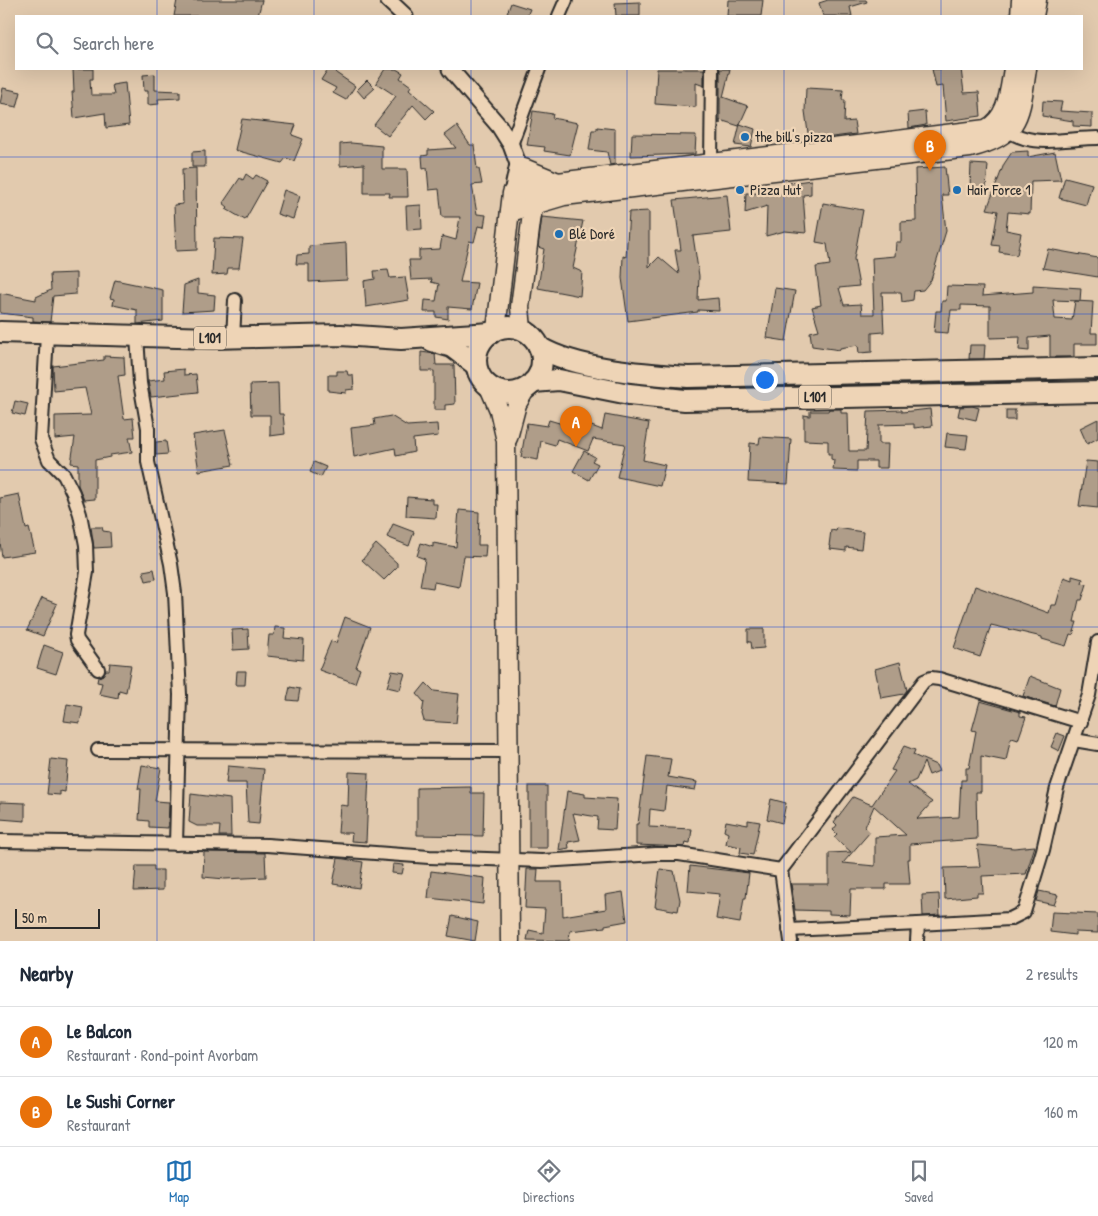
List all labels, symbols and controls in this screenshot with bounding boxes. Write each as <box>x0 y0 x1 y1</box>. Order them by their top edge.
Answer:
search box <box>15 15 1083 70</box>
icon: search <box>33 29 61 57</box>
text: Search here <box>73 30 154 56</box>
place label: the bill's pizza <box>755 126 832 147</box>
pin: B <box>914 130 946 171</box>
marker: the bill's pizza <box>739 131 751 143</box>
place label: Pizza Hut <box>750 179 802 200</box>
place label: Hair Force 1 <box>967 179 1031 200</box>
marker: Pizza Hut <box>734 184 746 196</box>
marker: Hair Force 1 <box>951 184 963 196</box>
place label: Blé Doré <box>569 223 615 244</box>
marker: Blé Doré <box>553 228 565 240</box>
road number: L101 <box>194 326 226 349</box>
your location <box>752 367 778 393</box>
road number: L101 <box>799 386 831 408</box>
pin: A <box>560 406 592 447</box>
scale bar <box>15 906 100 929</box>
text: 50 m <box>22 908 47 927</box>
text: Nearby <box>20 959 73 988</box>
text: 2 results <box>1026 963 1078 985</box>
text: Le Balcon <box>67 1018 132 1044</box>
text: A <box>32 1031 40 1053</box>
text: 120 m <box>1043 1031 1078 1053</box>
text: Restaurant · Rond-point Avorbam <box>67 1044 258 1066</box>
text: Le Sushi Corner <box>67 1088 175 1114</box>
text: B <box>32 1101 40 1123</box>
text: 160 m <box>1044 1101 1078 1123</box>
text: Restaurant <box>67 1114 130 1136</box>
tab: Map <box>165 1157 193 1206</box>
tab: Directions <box>523 1157 574 1206</box>
tab: Saved <box>904 1157 933 1206</box>

